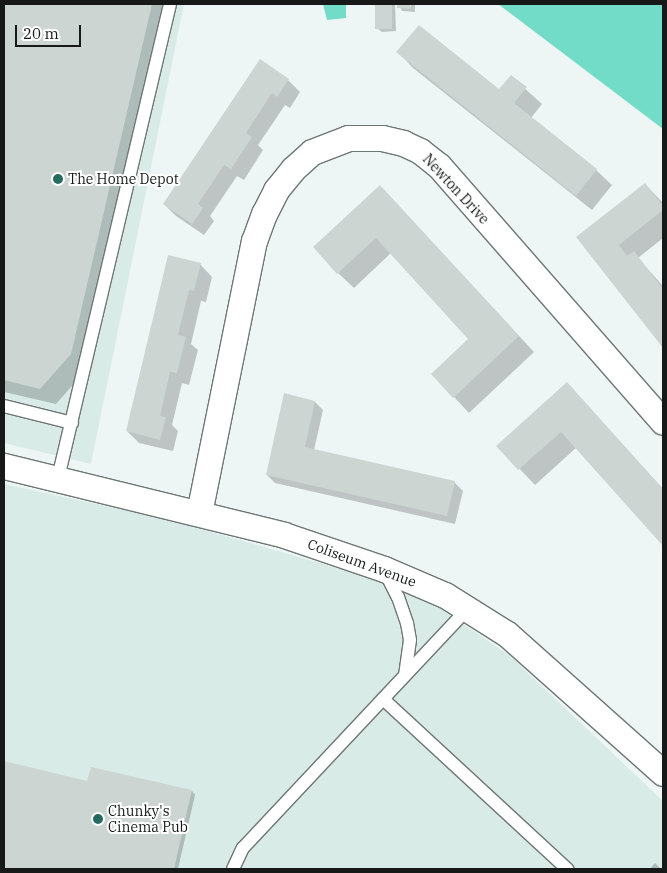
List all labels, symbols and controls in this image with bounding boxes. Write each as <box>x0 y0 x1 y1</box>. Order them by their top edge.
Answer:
scale bar <box>18 15 84 47</box>
text: 20 m <box>23 24 59 43</box>
street label: Newton Drive <box>419 151 493 227</box>
place label: The Home Depot <box>68 171 179 187</box>
marker: The Home Depot <box>52 173 64 185</box>
street label: Coliseum Avenue <box>305 536 419 590</box>
place label: Chunky's Cinema Pub <box>108 803 188 836</box>
marker: Chunky's Cinema Pub <box>92 813 104 825</box>

